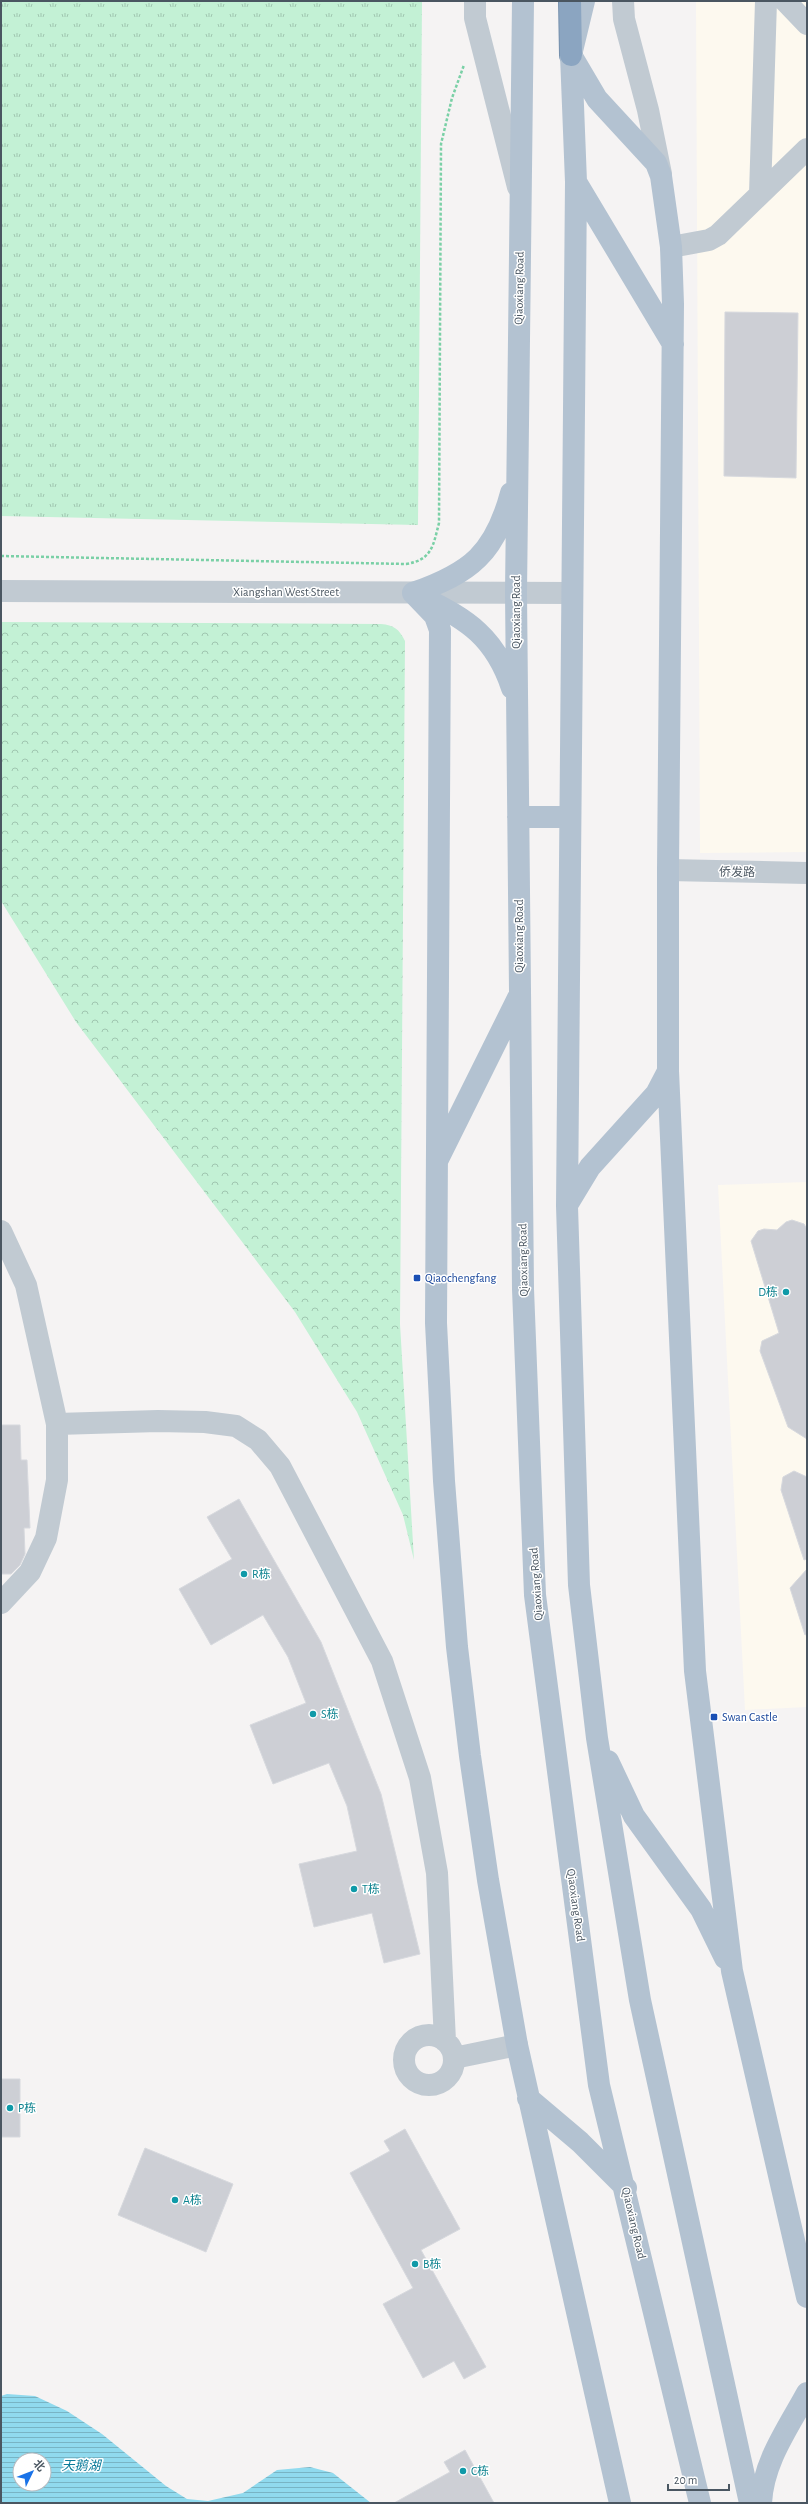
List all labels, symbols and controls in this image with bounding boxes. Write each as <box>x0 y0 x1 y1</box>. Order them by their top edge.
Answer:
street label: Qiaoxiang Road <box>512 251 527 325</box>
street label: Qiaoxiang Road <box>510 575 523 649</box>
street label: Xiangshan West Street <box>233 586 339 598</box>
street label: 侨发路 <box>719 865 755 878</box>
street label: Qiaoxiang Road <box>513 899 526 973</box>
street label: Qiaoxiang Road <box>516 1223 531 1297</box>
place label: Qiaochengfang <box>425 1272 497 1285</box>
marker: Qiaochengfang <box>412 1273 422 1283</box>
place label: D栋 <box>758 1285 778 1298</box>
marker: D栋 <box>781 1287 791 1297</box>
street label: Qiaoxiang Road <box>527 1547 546 1621</box>
place label: R栋 <box>252 1567 271 1580</box>
marker: R栋 <box>239 1569 249 1579</box>
place label: S栋 <box>321 1707 339 1720</box>
marker: S栋 <box>308 1709 318 1719</box>
place label: Swan Castle <box>722 1711 777 1723</box>
marker: Swan Castle <box>709 1712 719 1722</box>
street label: Qiaoxiang Road <box>564 1868 587 1942</box>
place label: T栋 <box>362 1882 380 1895</box>
marker: T栋 <box>349 1884 359 1894</box>
place label: P栋 <box>18 2101 36 2114</box>
marker: P栋 <box>5 2103 15 2113</box>
street label: Qiaoxiang Road <box>619 2186 648 2260</box>
place label: A栋 <box>183 2193 202 2206</box>
marker: A栋 <box>170 2195 180 2205</box>
place label: B栋 <box>423 2257 441 2270</box>
marker: B栋 <box>410 2259 420 2269</box>
north arrow <box>12 2452 52 2492</box>
text: 北 <box>31 2458 47 2473</box>
water label: 天鹅湖 <box>61 2459 102 2473</box>
place label: C栋 <box>471 2464 489 2477</box>
marker: C栋 <box>458 2466 468 2476</box>
scale bar <box>668 2466 729 2492</box>
text: 20 m <box>674 2474 697 2486</box>

